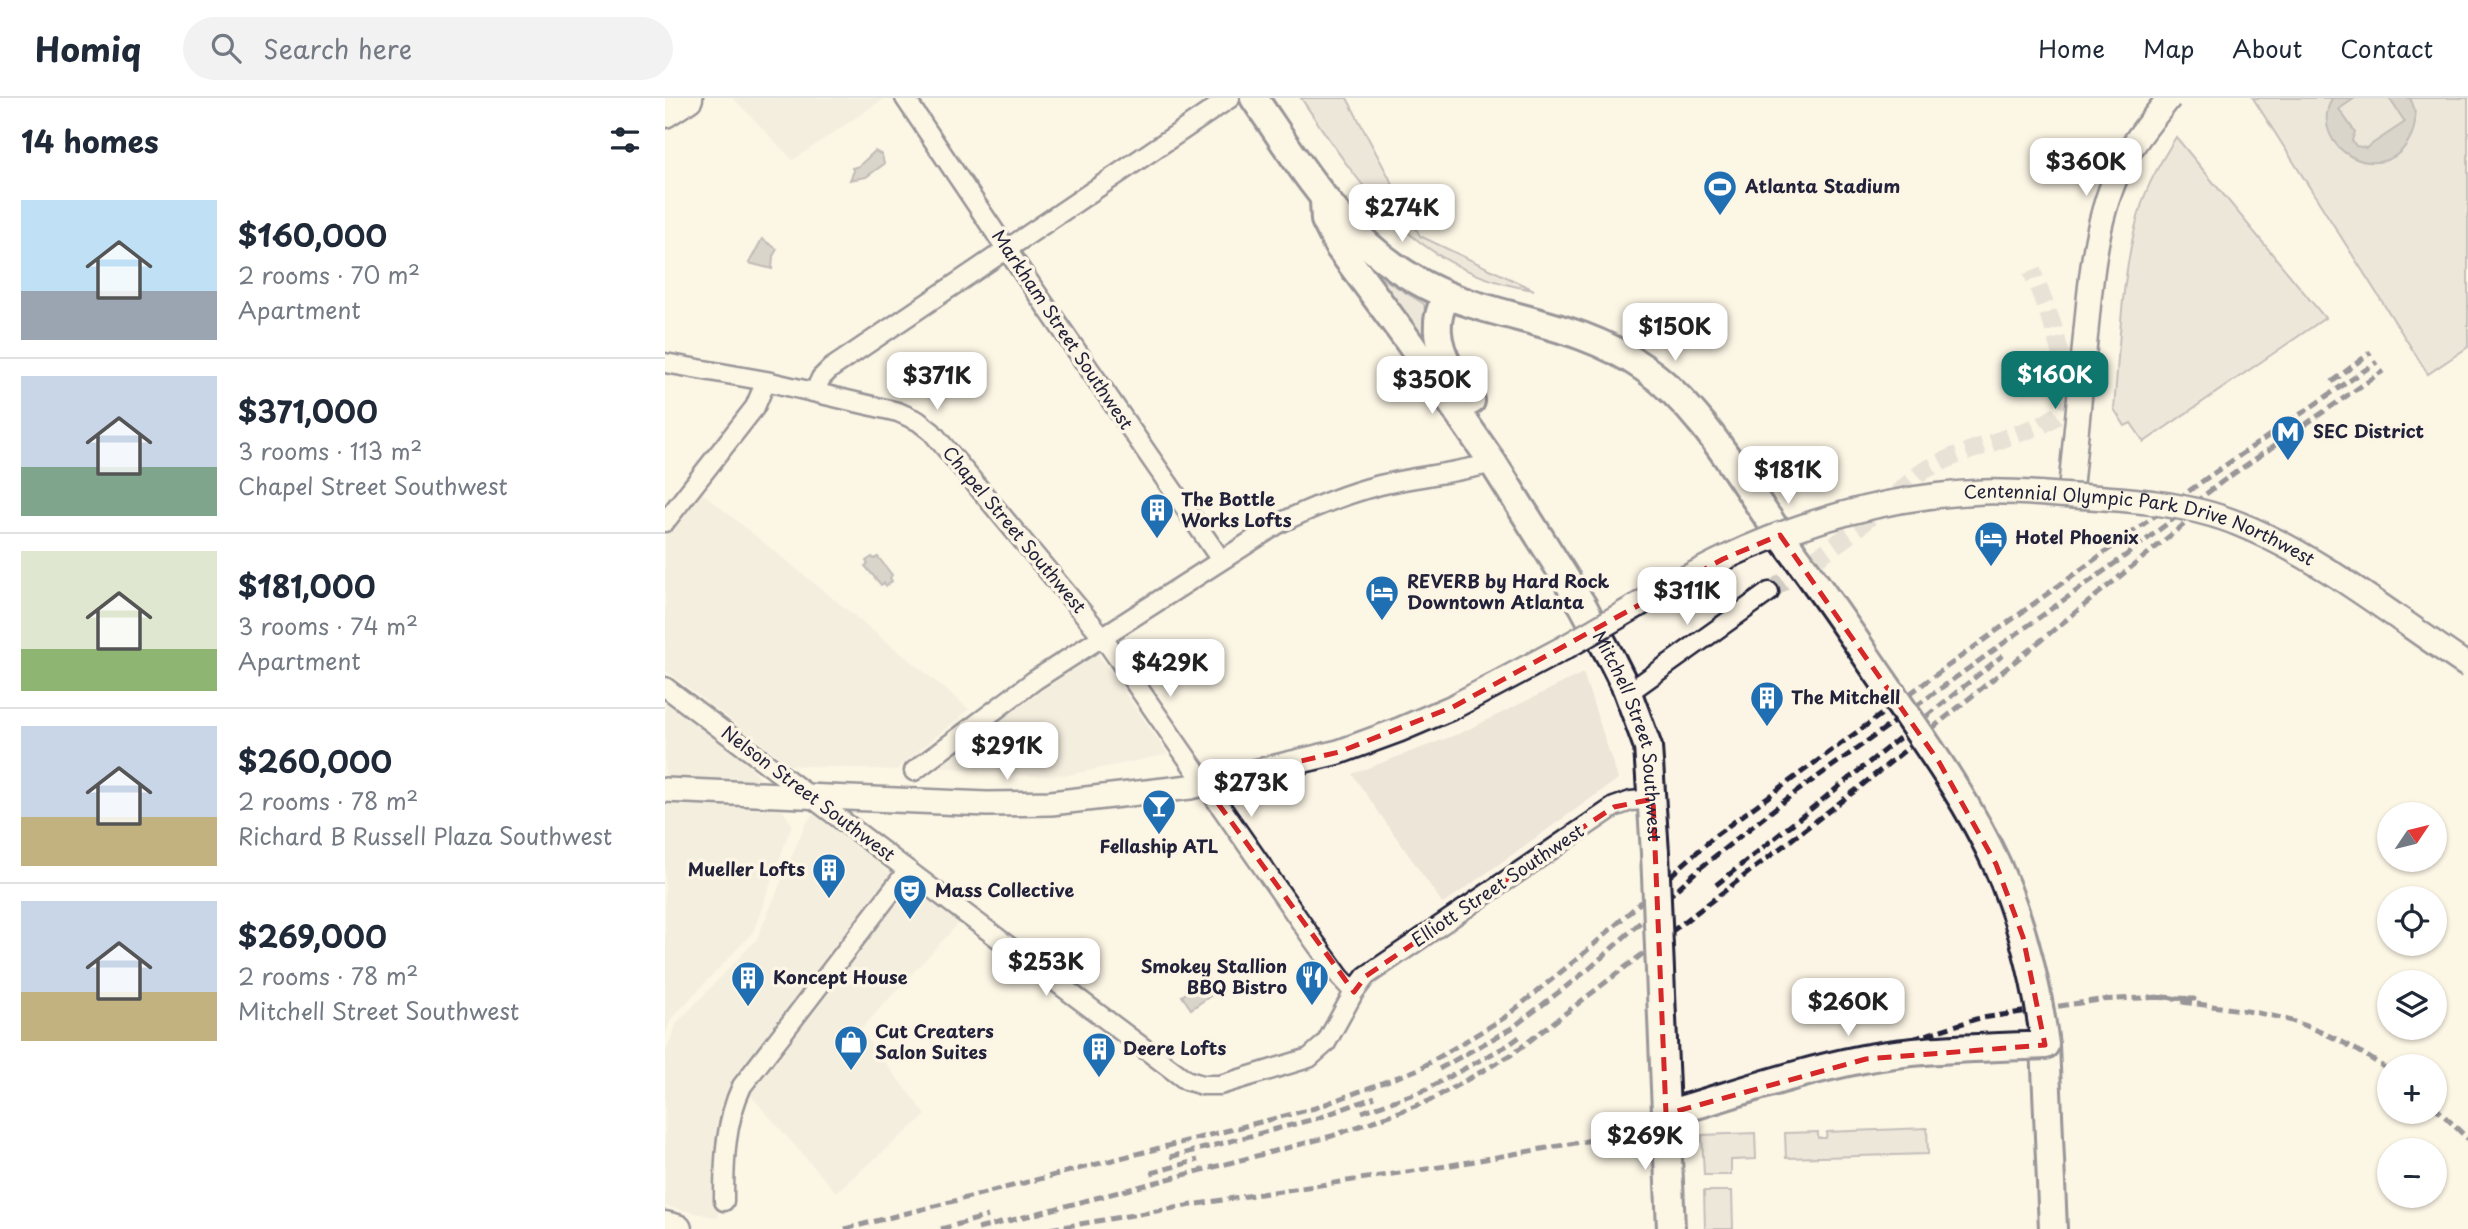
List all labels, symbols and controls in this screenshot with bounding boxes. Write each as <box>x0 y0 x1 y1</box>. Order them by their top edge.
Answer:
search box <box>183 17 673 80</box>
text: Homiq <box>35 23 141 73</box>
icon: search <box>207 29 245 67</box>
text: Search here <box>263 29 412 68</box>
text: Home <box>2038 30 2105 66</box>
text: Map <box>2143 30 2194 66</box>
text: About <box>2232 30 2302 66</box>
text: Contact <box>2340 30 2433 66</box>
text: 14 homes <box>21 118 159 163</box>
icon: filters <box>606 121 644 159</box>
pin: $360K <box>2037 139 2135 198</box>
text: $360K <box>2046 143 2126 178</box>
sports icon: Atlanta Stadium <box>1701 168 1739 217</box>
place label: Atlanta Stadium <box>1744 172 1900 199</box>
pin: $274K <box>1353 184 1451 244</box>
text: $274K <box>1365 189 1439 224</box>
text: $160,000 <box>238 212 387 257</box>
street label: Markham Street Southwest <box>986 224 1140 435</box>
icon: home <box>77 228 161 312</box>
text: 2 rooms · 70 m² <box>238 257 420 292</box>
text: Apartment <box>238 292 361 327</box>
pin: $150K <box>1626 303 1724 363</box>
text: $150K <box>1639 308 1711 343</box>
pin: $371K <box>888 352 986 412</box>
pin: $160K <box>2006 352 2104 411</box>
pin: $350K <box>1383 356 1481 416</box>
text: $160K <box>2017 356 2093 391</box>
text: $371K <box>903 357 971 392</box>
text: $350K <box>1393 361 1471 396</box>
text: $371,000 <box>238 388 378 433</box>
icon: home <box>77 404 161 488</box>
metro station icon: SEC District <box>2269 413 2307 462</box>
place label: SEC District <box>2313 417 2425 444</box>
text: 3 rooms · 113 m² <box>238 433 422 468</box>
street label: Chapel Street Southwest <box>937 440 1093 619</box>
pin: $181K <box>1739 446 1837 506</box>
text: $181K <box>1754 451 1822 486</box>
text: Chapel Street Southwest <box>238 468 508 503</box>
street label: Centennial Olympic Park Drive Northwest <box>1963 477 2320 572</box>
place label: The Bottle Works Lofts <box>1181 485 1292 533</box>
building icon: The Bottle Works Lofts <box>1138 491 1176 540</box>
hotel icon: Hotel Phoenix <box>1972 519 2010 568</box>
place label: Hotel Phoenix <box>2015 523 2139 550</box>
text: $181,000 <box>238 563 375 608</box>
place label: REVERB by Hard Rock Downtown Atlanta <box>1407 567 1610 615</box>
pin: $311K <box>1638 568 1736 627</box>
text: $311K <box>1653 572 1721 607</box>
hotel icon: REVERB by Hard Rock Downtown Atlanta <box>1363 573 1401 622</box>
icon: home <box>77 579 161 663</box>
text: 3 rooms · 74 m² <box>238 608 418 643</box>
street label: Mitchell Street Southwest <box>1587 625 1669 842</box>
pin: $429K <box>1121 640 1219 699</box>
text: Apartment <box>238 643 361 678</box>
text: $429K <box>1132 644 1208 679</box>
building icon: The Mitchell <box>1748 679 1786 728</box>
place label: The Mitchell <box>1791 683 1900 710</box>
street label: Nelson Street Southwest <box>716 718 901 867</box>
pin: $291K <box>958 722 1056 782</box>
text: $291K <box>971 727 1043 762</box>
text: $260,000 <box>238 738 392 783</box>
icon: home <box>77 754 161 838</box>
pin: $273K <box>1202 760 1300 819</box>
text: $273K <box>1214 764 1288 799</box>
text: 2 rooms · 78 m² <box>238 783 418 818</box>
bar icon: Fellaship ATL <box>1140 787 1178 836</box>
north arrow <box>2377 802 2447 872</box>
map controls <box>2377 802 2447 1208</box>
street label: Elliott Street Southwest <box>1406 817 1589 953</box>
text: Richard B Russell Plaza Southwest <box>238 818 612 853</box>
place label: Fellaship ATL <box>1100 832 1219 859</box>
building icon: Mueller Lofts <box>810 851 848 900</box>
place label: Mueller Lofts <box>688 855 805 882</box>
theatre icon: Mass Collective <box>891 872 929 921</box>
place label: Mass Collective <box>935 876 1074 903</box>
button: locate <box>2377 886 2447 956</box>
text: $269,000 <box>238 913 387 958</box>
icon: home <box>77 929 161 1013</box>
pin: $253K <box>997 939 1095 998</box>
text: $253K <box>1008 943 1084 978</box>
place label: Smokey Stallion BBQ Bistro <box>1141 952 1287 1000</box>
text: 2 rooms · 78 m² <box>238 958 418 993</box>
restaurant icon: Smokey Stallion BBQ Bistro <box>1293 958 1331 1007</box>
building icon: Koncept House <box>729 959 767 1008</box>
place label: Koncept House <box>773 963 908 990</box>
button: layers <box>2377 970 2447 1040</box>
pin: $260K <box>1799 978 1897 1038</box>
text: $260K <box>1808 983 1888 1018</box>
text: Mitchell Street Southwest <box>238 993 519 1028</box>
place label: Cut Creaters Salon Suites <box>875 1017 994 1065</box>
shop icon: Cut Creaters Salon Suites <box>832 1023 870 1072</box>
building icon: Deere Lofts <box>1080 1030 1118 1079</box>
place label: Deere Lofts <box>1123 1034 1226 1061</box>
button: + <box>2377 1054 2447 1124</box>
pin: $269K <box>1596 1112 1694 1172</box>
text: $269K <box>1607 1117 1683 1152</box>
button: − <box>2377 1138 2447 1208</box>

